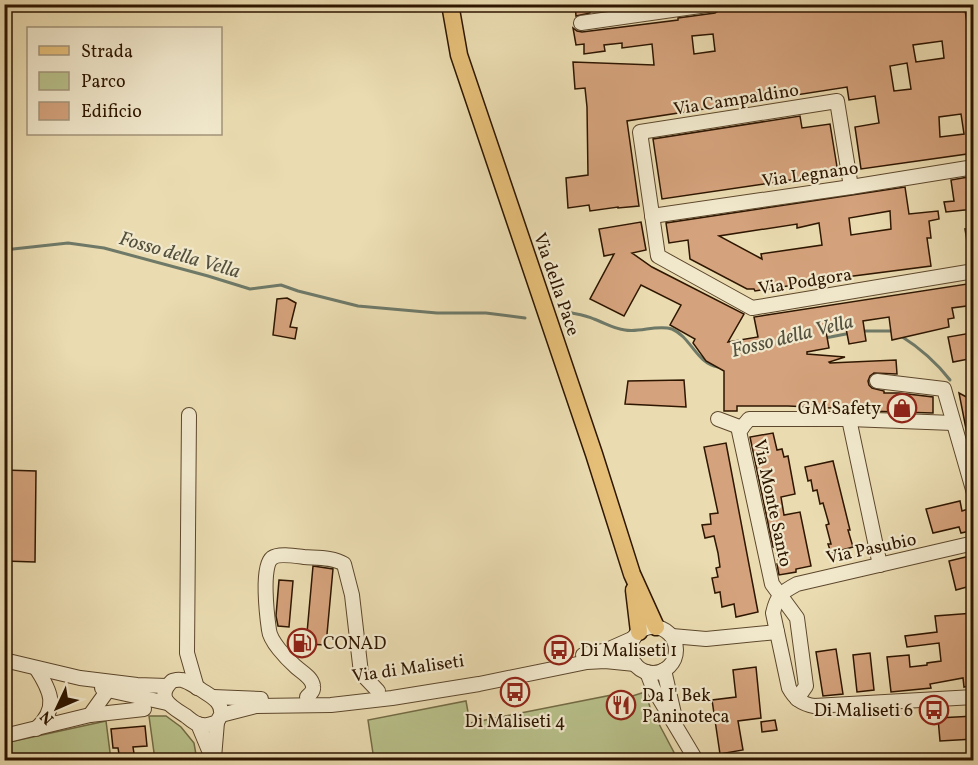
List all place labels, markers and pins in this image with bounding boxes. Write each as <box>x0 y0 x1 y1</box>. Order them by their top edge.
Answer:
shop icon: GM Safety <box>886 392 918 424</box>
place label: GM Safety <box>798 397 881 422</box>
fuel station icon: CONAD <box>286 627 318 659</box>
place label: CONAD <box>323 632 386 657</box>
bus stop icon: Di Maliseti 1 <box>543 634 575 666</box>
place label: Di Maliseti 1 <box>580 639 677 664</box>
bus stop icon: Di Maliseti 4 <box>499 676 531 708</box>
place label: Da I' Bek Paninoteca <box>642 684 730 730</box>
restaurant icon: Da I' Bek Paninoteca <box>605 689 637 721</box>
bus stop icon: Di Maliseti 6 <box>918 694 950 726</box>
place label: Di Maliseti 6 <box>814 699 913 724</box>
place label: Di Maliseti 4 <box>465 710 566 735</box>

